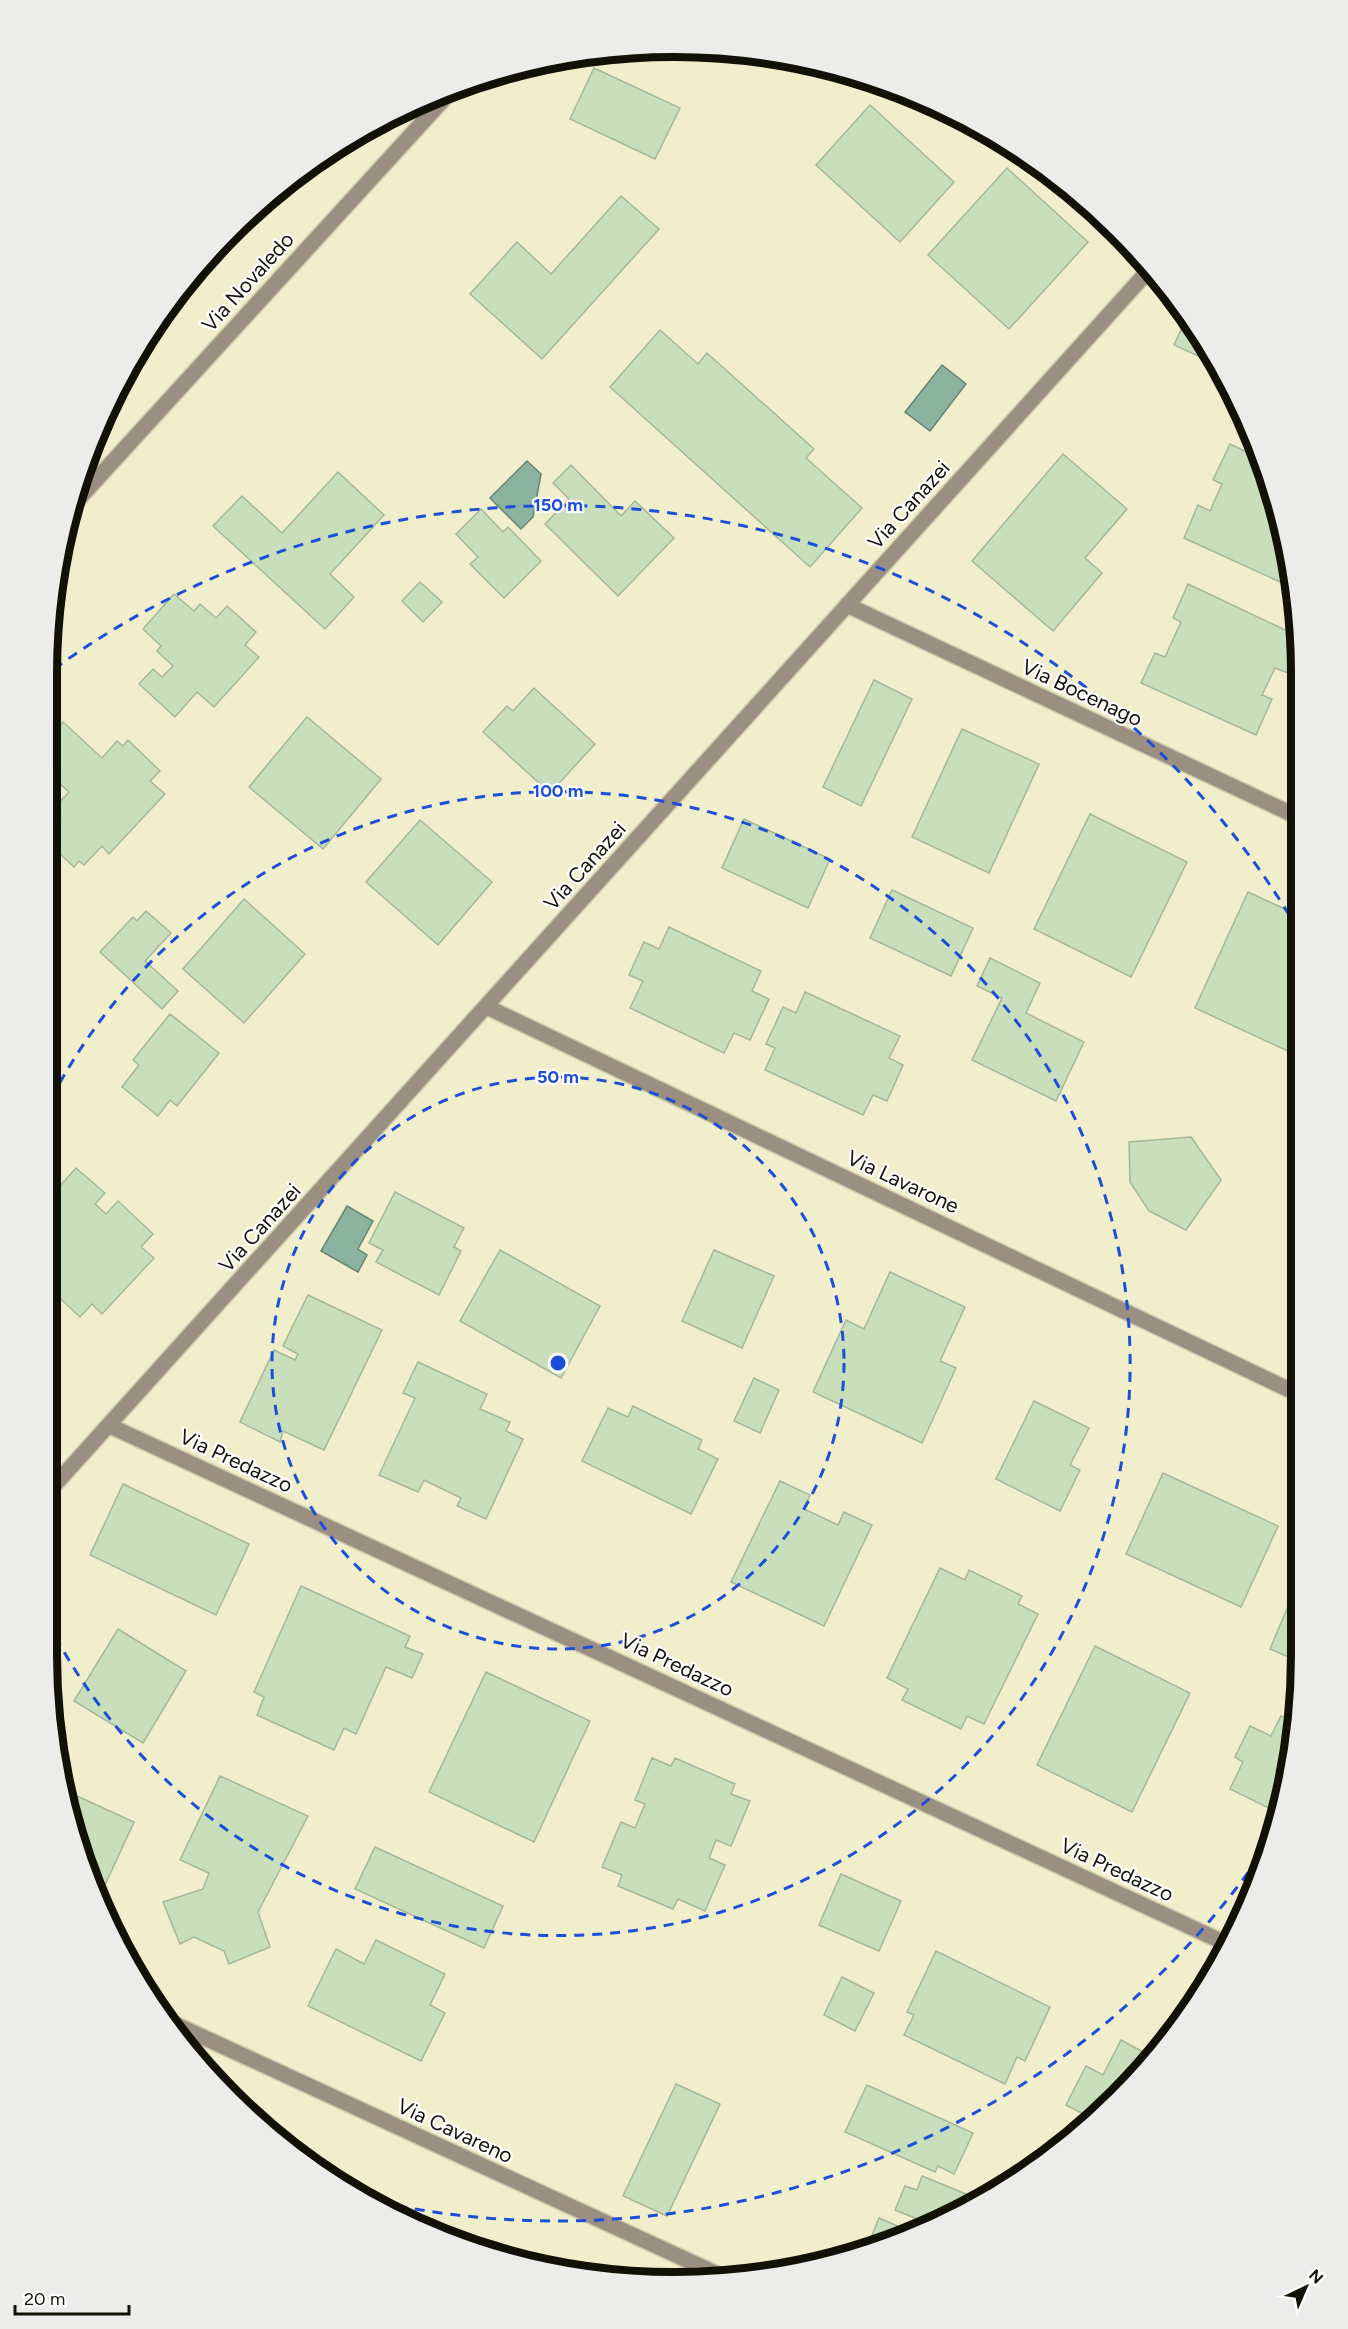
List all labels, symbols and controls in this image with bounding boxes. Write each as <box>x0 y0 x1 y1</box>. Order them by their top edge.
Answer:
street label: Via Novaledo <box>196 227 299 337</box>
street label: Via Canazei <box>862 455 955 554</box>
text: 150 m <box>533 494 583 516</box>
street label: Via Bocenago <box>1018 654 1146 731</box>
text: 100 m <box>533 780 583 802</box>
street label: Via Canazei <box>538 816 631 915</box>
text: 50 m <box>537 1066 579 1088</box>
street label: Via Lavarone <box>843 1145 963 1218</box>
street label: Via Canazei <box>213 1178 306 1277</box>
centre of rings <box>548 1353 568 1373</box>
street label: Via Predazzo <box>176 1423 297 1498</box>
street label: Via Predazzo <box>617 1627 738 1702</box>
street label: Via Predazzo <box>1057 1832 1178 1907</box>
street label: Via Cavareno <box>393 2093 517 2168</box>
north arrow <box>1276 2257 1336 2317</box>
text: N <box>1305 2265 1327 2288</box>
scale bar <box>15 2278 129 2316</box>
text: 20 m <box>24 2288 65 2310</box>

